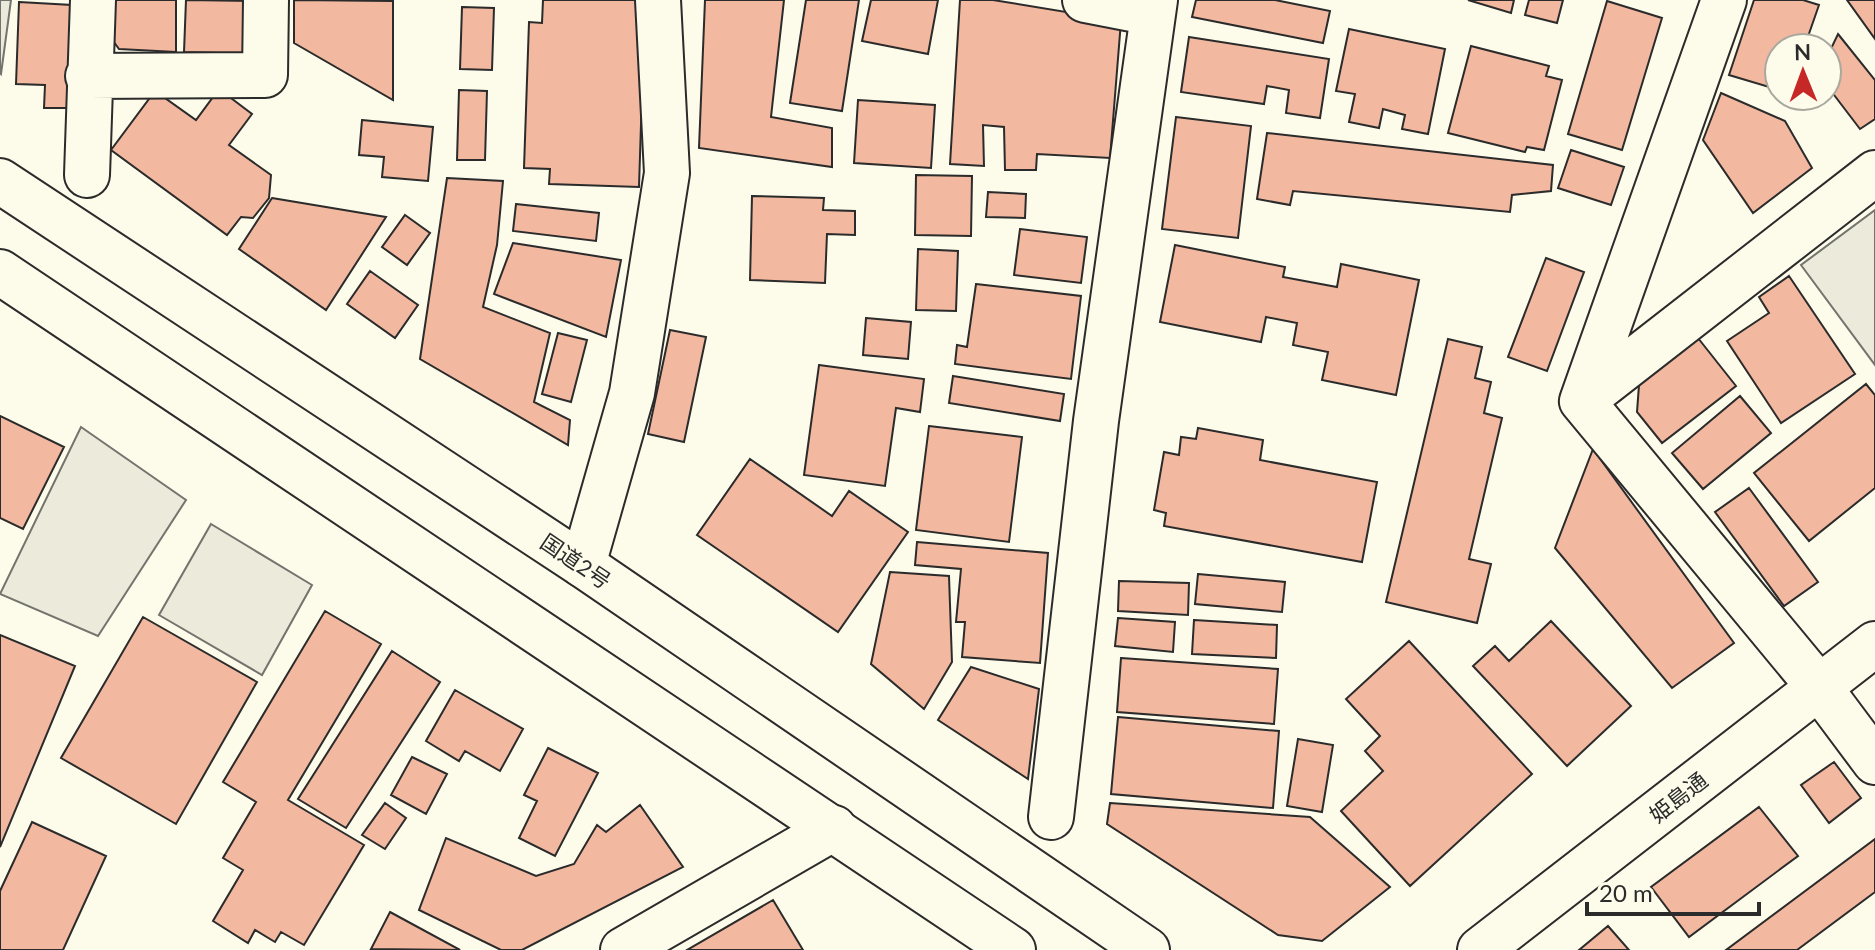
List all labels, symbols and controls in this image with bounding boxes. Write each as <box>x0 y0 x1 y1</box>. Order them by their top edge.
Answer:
north arrow <box>1763 32 1843 112</box>
text: N <box>1794 38 1811 65</box>
street label: 国道2号 <box>536 528 616 594</box>
street label: 姫島通 <box>1644 766 1712 828</box>
scale bar <box>1587 866 1759 916</box>
text: 20 m <box>1599 878 1653 907</box>

